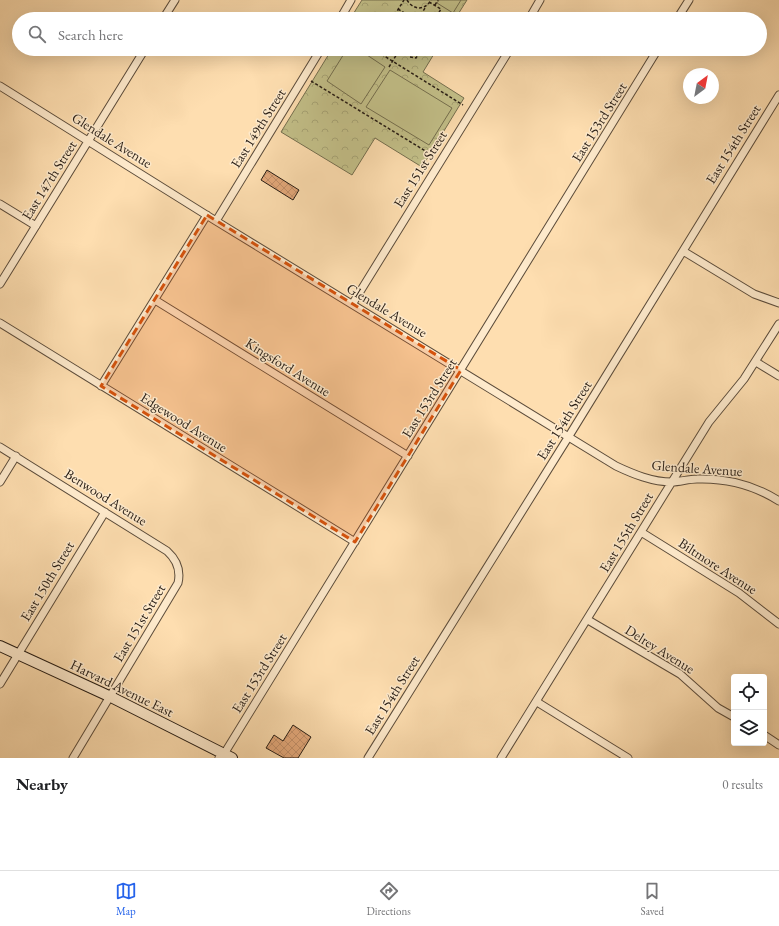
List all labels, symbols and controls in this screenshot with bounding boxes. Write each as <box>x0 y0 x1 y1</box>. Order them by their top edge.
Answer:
search box <box>12 12 767 56</box>
icon: search <box>26 23 48 45</box>
text: Search here <box>58 25 123 44</box>
north arrow <box>683 68 719 104</box>
street label: East 153rd Street <box>567 78 631 165</box>
street label: East 149th Street <box>226 84 290 171</box>
street label: East 154th Street <box>701 100 765 187</box>
street label: Glendale Avenue <box>69 108 156 172</box>
street label: East 151st Street <box>389 127 451 211</box>
street label: East 147th Street <box>17 136 81 223</box>
street label: Glendale Avenue <box>343 279 431 341</box>
street label: Kingsford Avenue <box>242 334 334 401</box>
street label: East 153rd Street <box>397 354 461 441</box>
street label: East 154th Street <box>532 376 596 463</box>
street label: Edgewood Avenue <box>137 388 231 456</box>
street label: Glendale Avenue <box>651 456 743 480</box>
street label: Benwood Avenue <box>61 464 151 530</box>
street label: East 155th Street <box>595 488 657 575</box>
street label: Biltmore Avenue <box>675 534 761 598</box>
street label: East 150th Street <box>16 537 78 624</box>
street label: East 151st Street <box>109 580 170 665</box>
street label: Delrey Avenue <box>622 621 699 678</box>
street label: East 153rd Street <box>227 629 291 716</box>
street label: East 154th Street <box>360 651 424 738</box>
street label: Harvard Avenue East <box>67 655 177 721</box>
map controls <box>731 674 767 746</box>
button: locate <box>731 674 767 710</box>
button: layers <box>731 710 767 746</box>
text: Nearby <box>16 773 68 795</box>
text: 0 results <box>722 776 763 793</box>
tab: Map <box>115 880 137 918</box>
tab: Directions <box>367 880 411 918</box>
tab: Saved <box>641 880 664 918</box>

